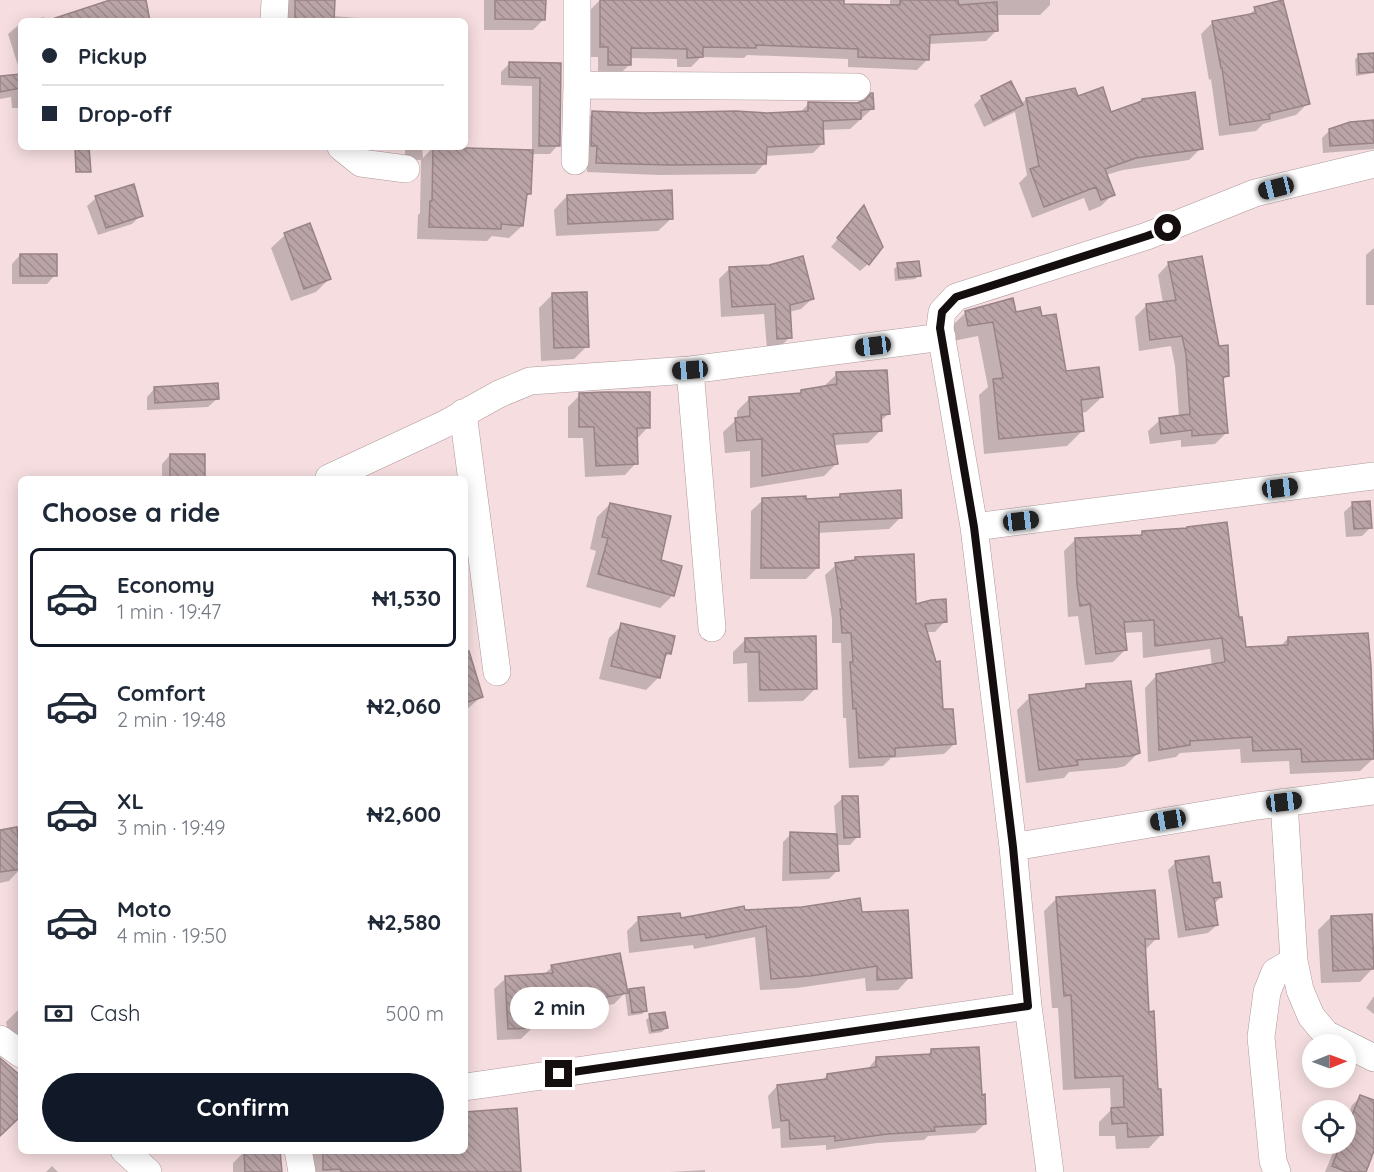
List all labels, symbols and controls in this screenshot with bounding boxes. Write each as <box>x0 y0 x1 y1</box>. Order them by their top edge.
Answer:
text: Pickup <box>78 42 147 70</box>
text: Drop-off <box>78 100 172 128</box>
car <box>1256 175 1296 201</box>
route start <box>1154 214 1181 241</box>
car <box>854 335 892 357</box>
car <box>671 360 709 380</box>
car <box>1261 477 1299 499</box>
text: Choose a ride <box>42 495 220 529</box>
car <box>1002 510 1040 532</box>
icon: car <box>45 571 99 625</box>
text: Economy <box>117 571 215 599</box>
text: ₦1,530 <box>372 584 441 612</box>
text: 1 min · 19:47 <box>117 599 221 624</box>
icon: car <box>45 679 99 733</box>
text: Comfort <box>117 679 206 707</box>
text: ₦2,060 <box>367 692 441 720</box>
text: 2 min · 19:48 <box>117 707 226 732</box>
icon: car <box>45 787 99 841</box>
text: XL <box>117 787 144 815</box>
car <box>1265 791 1303 813</box>
text: ₦2,600 <box>367 800 441 828</box>
car <box>1149 808 1187 832</box>
text: 3 min · 19:49 <box>117 815 225 840</box>
icon: car <box>45 895 99 949</box>
text: Moto <box>117 895 171 923</box>
text: ₦2,580 <box>368 908 441 936</box>
text: 4 min · 19:50 <box>117 923 227 948</box>
callout: 2 min <box>510 987 608 1029</box>
text: 2 min <box>533 995 586 1020</box>
icon: cash <box>42 997 75 1030</box>
text: Cash <box>90 999 141 1027</box>
text: 500 m <box>386 1001 444 1026</box>
north arrow <box>1302 1034 1356 1088</box>
map controls <box>1302 1034 1356 1154</box>
route end <box>545 1060 572 1087</box>
button: Confirm <box>42 1073 444 1142</box>
button: locate <box>1302 1100 1356 1154</box>

